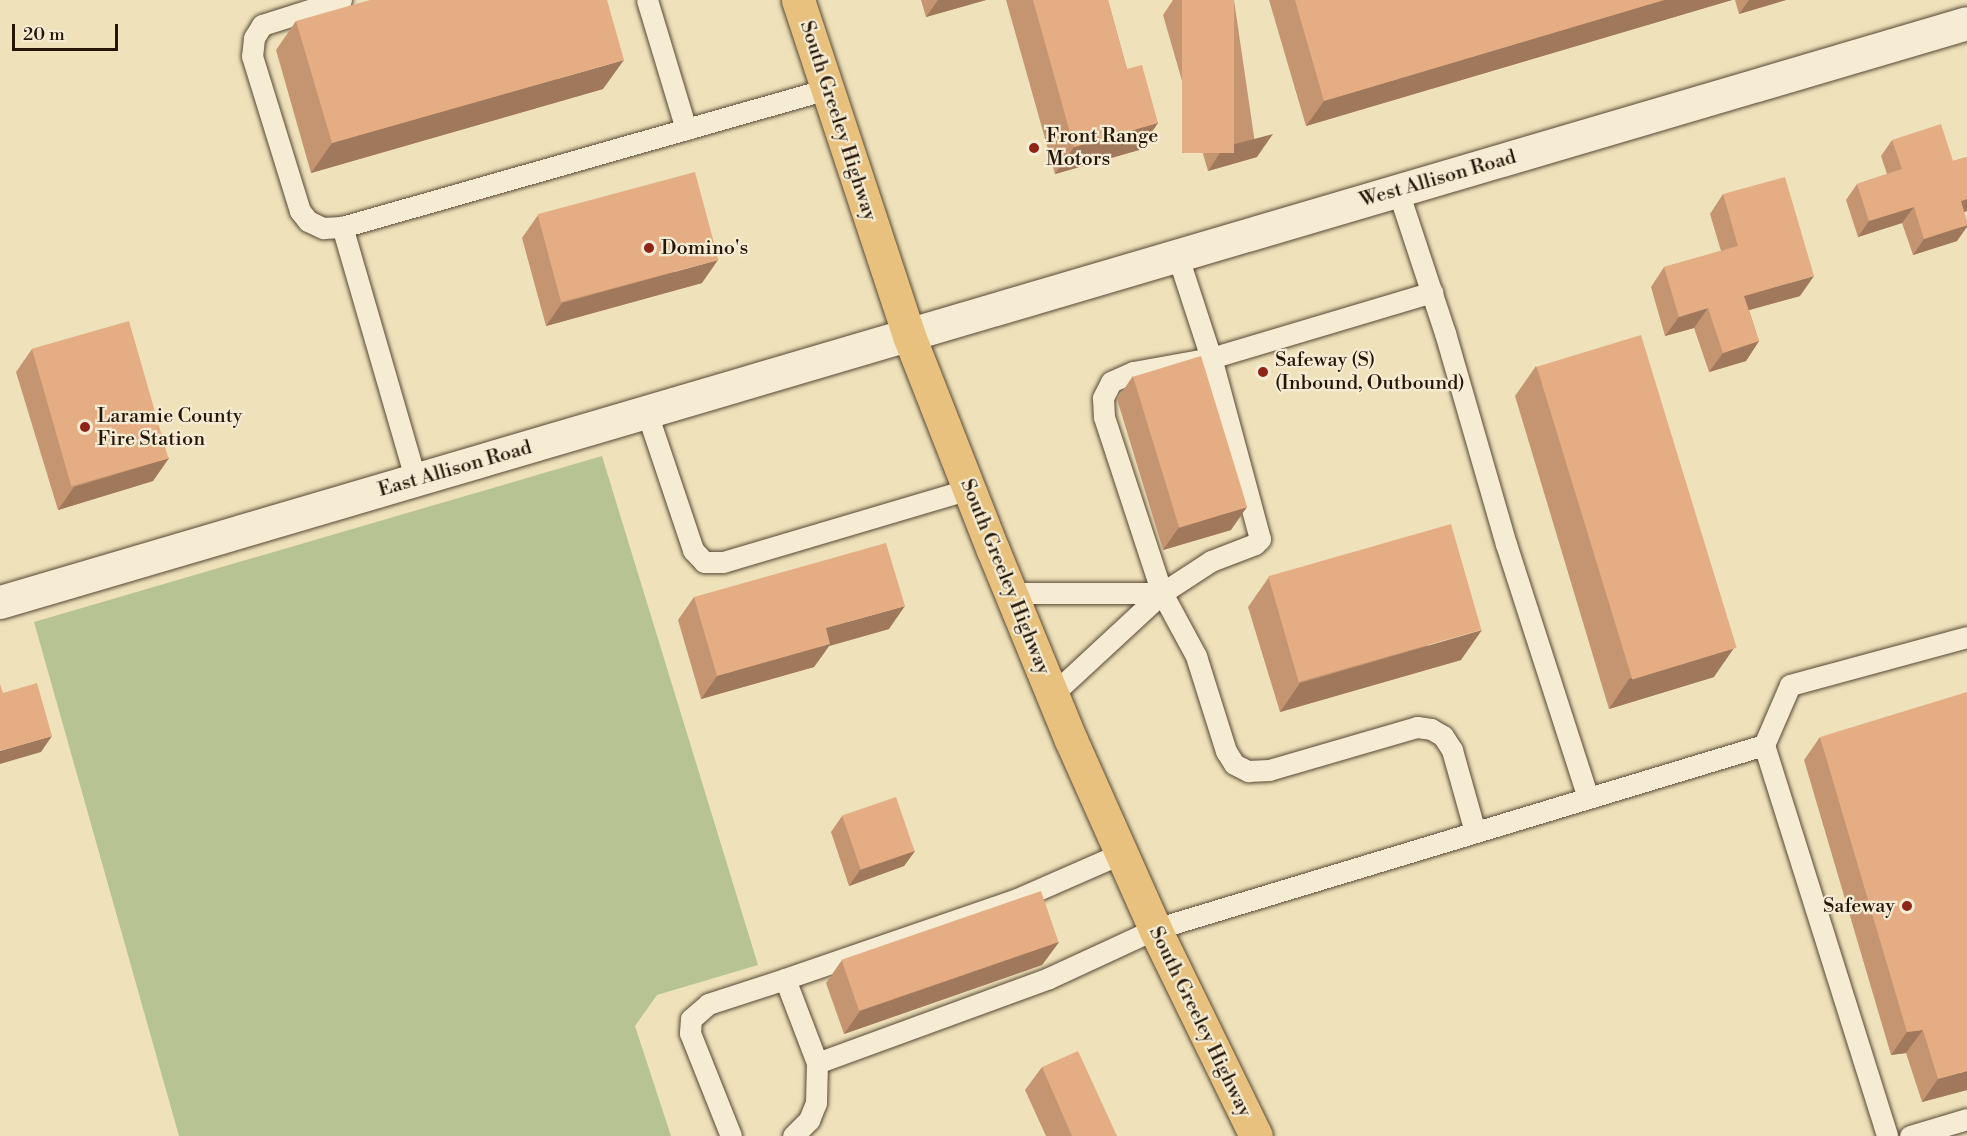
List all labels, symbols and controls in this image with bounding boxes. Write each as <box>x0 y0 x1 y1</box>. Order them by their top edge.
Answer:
scale bar <box>15 12 122 50</box>
street label: South Greeley Highway <box>794 18 882 224</box>
text: 20 m <box>23 23 65 46</box>
place label: Front Range Motors <box>1046 124 1158 171</box>
marker: Front Range Motors <box>1027 141 1041 155</box>
street label: West Allison Road <box>1357 145 1519 213</box>
place label: Domino's <box>661 236 748 260</box>
marker: Domino's <box>642 241 656 255</box>
place label: Safeway (S) (Inbound, Outbound) <box>1275 348 1465 395</box>
marker: Safeway (S) (Inbound, Outbound) <box>1256 365 1270 379</box>
place label: Laramie County Fire Station <box>97 404 242 451</box>
marker: Laramie County Fire Station <box>78 420 92 434</box>
street label: East Allison Road <box>375 436 535 502</box>
street label: South Greeley Highway <box>955 476 1055 678</box>
place label: Safeway <box>1823 894 1895 918</box>
marker: Safeway <box>1900 899 1914 913</box>
street label: South Greeley Highway <box>1143 923 1257 1121</box>

